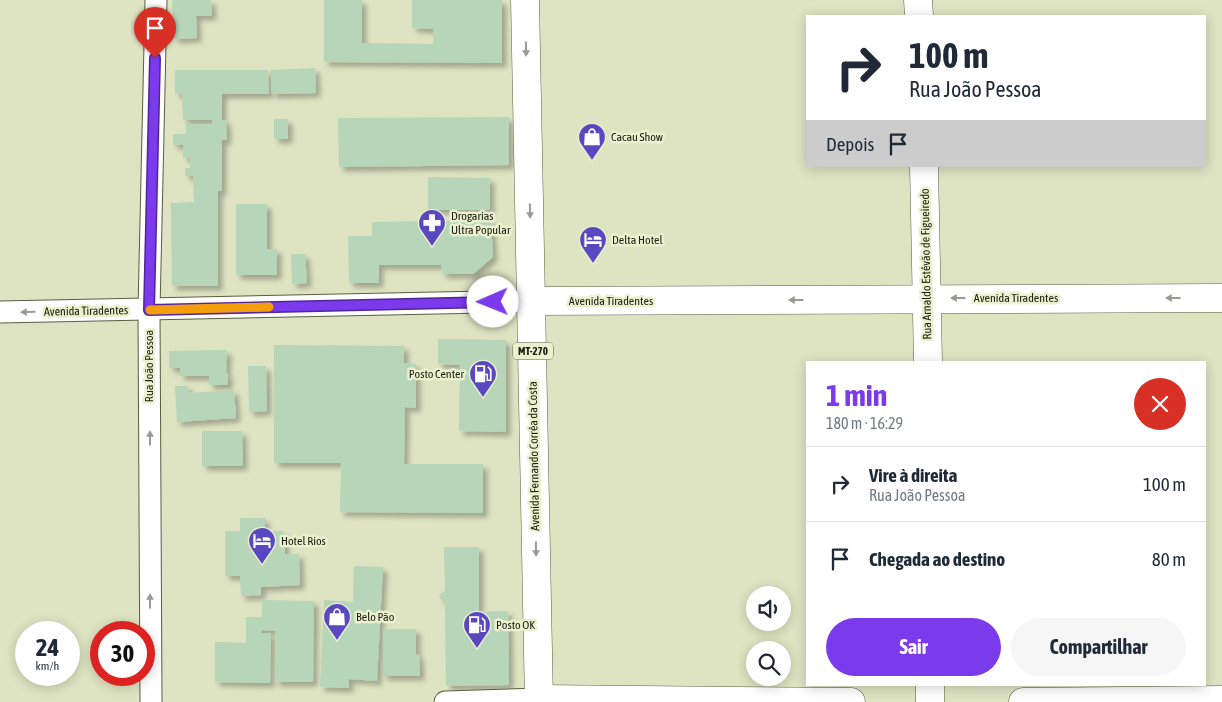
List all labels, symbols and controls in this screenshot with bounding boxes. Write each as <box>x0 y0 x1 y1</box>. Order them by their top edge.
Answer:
pin <box>134 7 176 58</box>
icon: arrive <box>141 14 169 42</box>
icon: right <box>826 35 891 100</box>
text: 100 m <box>909 35 988 75</box>
one-way arrow <box>522 41 530 57</box>
text: Rua João Pessoa <box>909 76 1042 102</box>
shop icon: Cacau Show <box>577 122 607 161</box>
place label: Cacau Show <box>611 130 663 144</box>
icon: arrive <box>884 130 912 158</box>
text: Depois <box>826 133 874 155</box>
street label: Rua Arnaldo Estêvão de Figueiredo <box>918 188 934 340</box>
one-way arrow <box>526 203 534 219</box>
pharmacy icon: Drogarias Ultra Popular <box>417 208 447 247</box>
place label: Drogarias Ultra Popular <box>451 209 511 237</box>
hotel icon: Delta Hotel <box>578 225 608 264</box>
place label: Delta Hotel <box>612 233 663 247</box>
position arrow <box>466 275 518 327</box>
street label: Avenida Tiradentes <box>974 291 1058 305</box>
street label: Avenida Tiradentes <box>569 294 653 308</box>
one-way arrow <box>1165 294 1181 302</box>
one-way arrow <box>950 295 966 303</box>
one-way arrow <box>788 296 804 304</box>
street label: Avenida Tiradentes <box>44 303 128 319</box>
one-way arrow <box>20 308 36 316</box>
street label: Rua João Pessoa <box>142 330 156 402</box>
road number: MT-270 <box>513 342 553 360</box>
fuel station icon: Posto Center <box>468 359 498 398</box>
place label: Posto Center <box>409 367 464 381</box>
text: 1 min <box>826 378 887 412</box>
button: close <box>1134 378 1186 430</box>
street label: Avenida Fernando Corrêa da Costa <box>526 381 542 531</box>
text: 180 m · 16:29 <box>826 414 903 432</box>
one-way arrow <box>146 430 154 446</box>
text: Vire à direita <box>869 464 957 486</box>
icon: right <box>826 470 854 498</box>
text: 100 m <box>1143 473 1186 495</box>
text: Rua João Pessoa <box>869 486 965 504</box>
hotel icon: Hotel Rios <box>247 526 277 565</box>
place label: Hotel Rios <box>281 534 326 548</box>
one-way arrow <box>532 541 540 557</box>
icon: arrive <box>826 545 854 573</box>
text: Chegada ao destino <box>869 548 1005 570</box>
text: 80 m <box>1152 548 1186 570</box>
map controls <box>746 586 791 686</box>
button: sound <box>746 586 791 631</box>
one-way arrow <box>146 593 154 609</box>
shop icon: Belo Pão <box>322 602 352 641</box>
place label: Belo Pão <box>356 610 395 624</box>
fuel station icon: Posto OK <box>462 610 492 649</box>
place label: Posto OK <box>496 618 535 632</box>
button: Sair <box>826 618 1001 676</box>
button: Compartilhar <box>1011 618 1186 676</box>
speed limit sign: 30 <box>90 621 155 686</box>
text: 24 <box>36 633 59 661</box>
button: search <box>746 641 791 686</box>
text: km/h <box>36 659 59 673</box>

